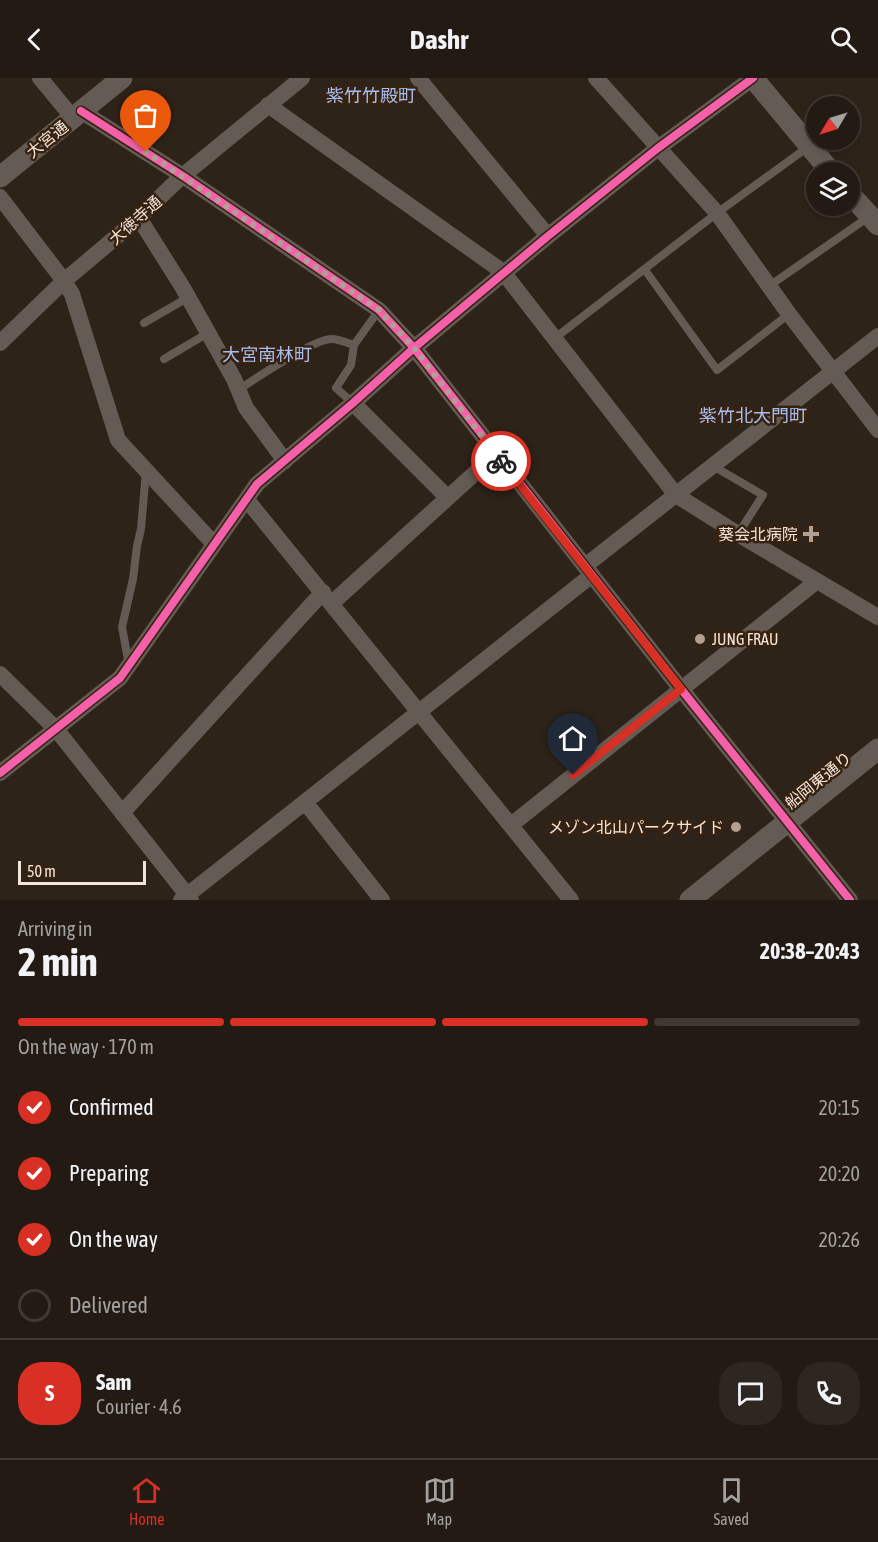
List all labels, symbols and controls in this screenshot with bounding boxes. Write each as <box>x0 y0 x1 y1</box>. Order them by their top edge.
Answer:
icon: back <box>18 23 51 56</box>
icon: search <box>827 23 860 56</box>
text: Dashr <box>410 24 468 55</box>
district label: 紫竹竹殿町 <box>326 85 416 106</box>
pin <box>120 90 171 152</box>
north arrow <box>806 96 860 150</box>
map controls <box>806 96 860 216</box>
icon: bag <box>129 99 162 132</box>
street label: 大宮通 <box>23 117 71 161</box>
button: layers <box>806 162 860 216</box>
street label: 大徳寺通 <box>105 192 165 248</box>
district label: 大宮南林町 <box>222 344 312 365</box>
district label: 紫竹北大門町 <box>699 405 807 426</box>
courier <box>471 431 531 491</box>
icon: bike <box>485 445 518 478</box>
place label: 葵会北病院 <box>718 525 798 543</box>
marker: 葵会北病院 <box>802 525 820 543</box>
place label: JUNG FRAU <box>712 630 778 648</box>
marker: JUNG FRAU <box>693 632 707 646</box>
pin <box>547 713 598 775</box>
icon: home <box>556 722 589 755</box>
street label: 船岡東通り <box>781 748 855 812</box>
place label: メゾン北山パークサイド <box>548 818 724 836</box>
marker: メゾン北山パークサイド <box>729 820 743 834</box>
scale bar <box>18 858 146 886</box>
text: 50 m <box>27 862 56 880</box>
text: Arriving in <box>18 917 92 940</box>
text: 20:38–20:43 <box>760 938 860 964</box>
text: 2 min <box>18 940 98 984</box>
text: On the way · 170 m <box>18 1035 154 1058</box>
icon: check <box>18 1091 51 1124</box>
text: Confirmed <box>69 1094 154 1120</box>
text: 20:15 <box>818 1096 860 1119</box>
icon: check <box>18 1157 51 1190</box>
text: Preparing <box>69 1160 149 1186</box>
text: 20:20 <box>818 1162 860 1185</box>
icon: check <box>18 1223 51 1256</box>
text: On the way <box>69 1226 158 1252</box>
text: 20:26 <box>818 1228 860 1251</box>
text: Delivered <box>69 1292 148 1318</box>
button: chat <box>719 1362 782 1425</box>
button: phone <box>797 1362 860 1425</box>
text: Sam <box>96 1369 131 1395</box>
text: S <box>45 1380 54 1406</box>
text: Courier · 4.6 <box>96 1395 182 1418</box>
tab: Home <box>129 1474 165 1528</box>
tab: Map <box>423 1474 456 1528</box>
tab: Saved <box>714 1474 749 1528</box>

